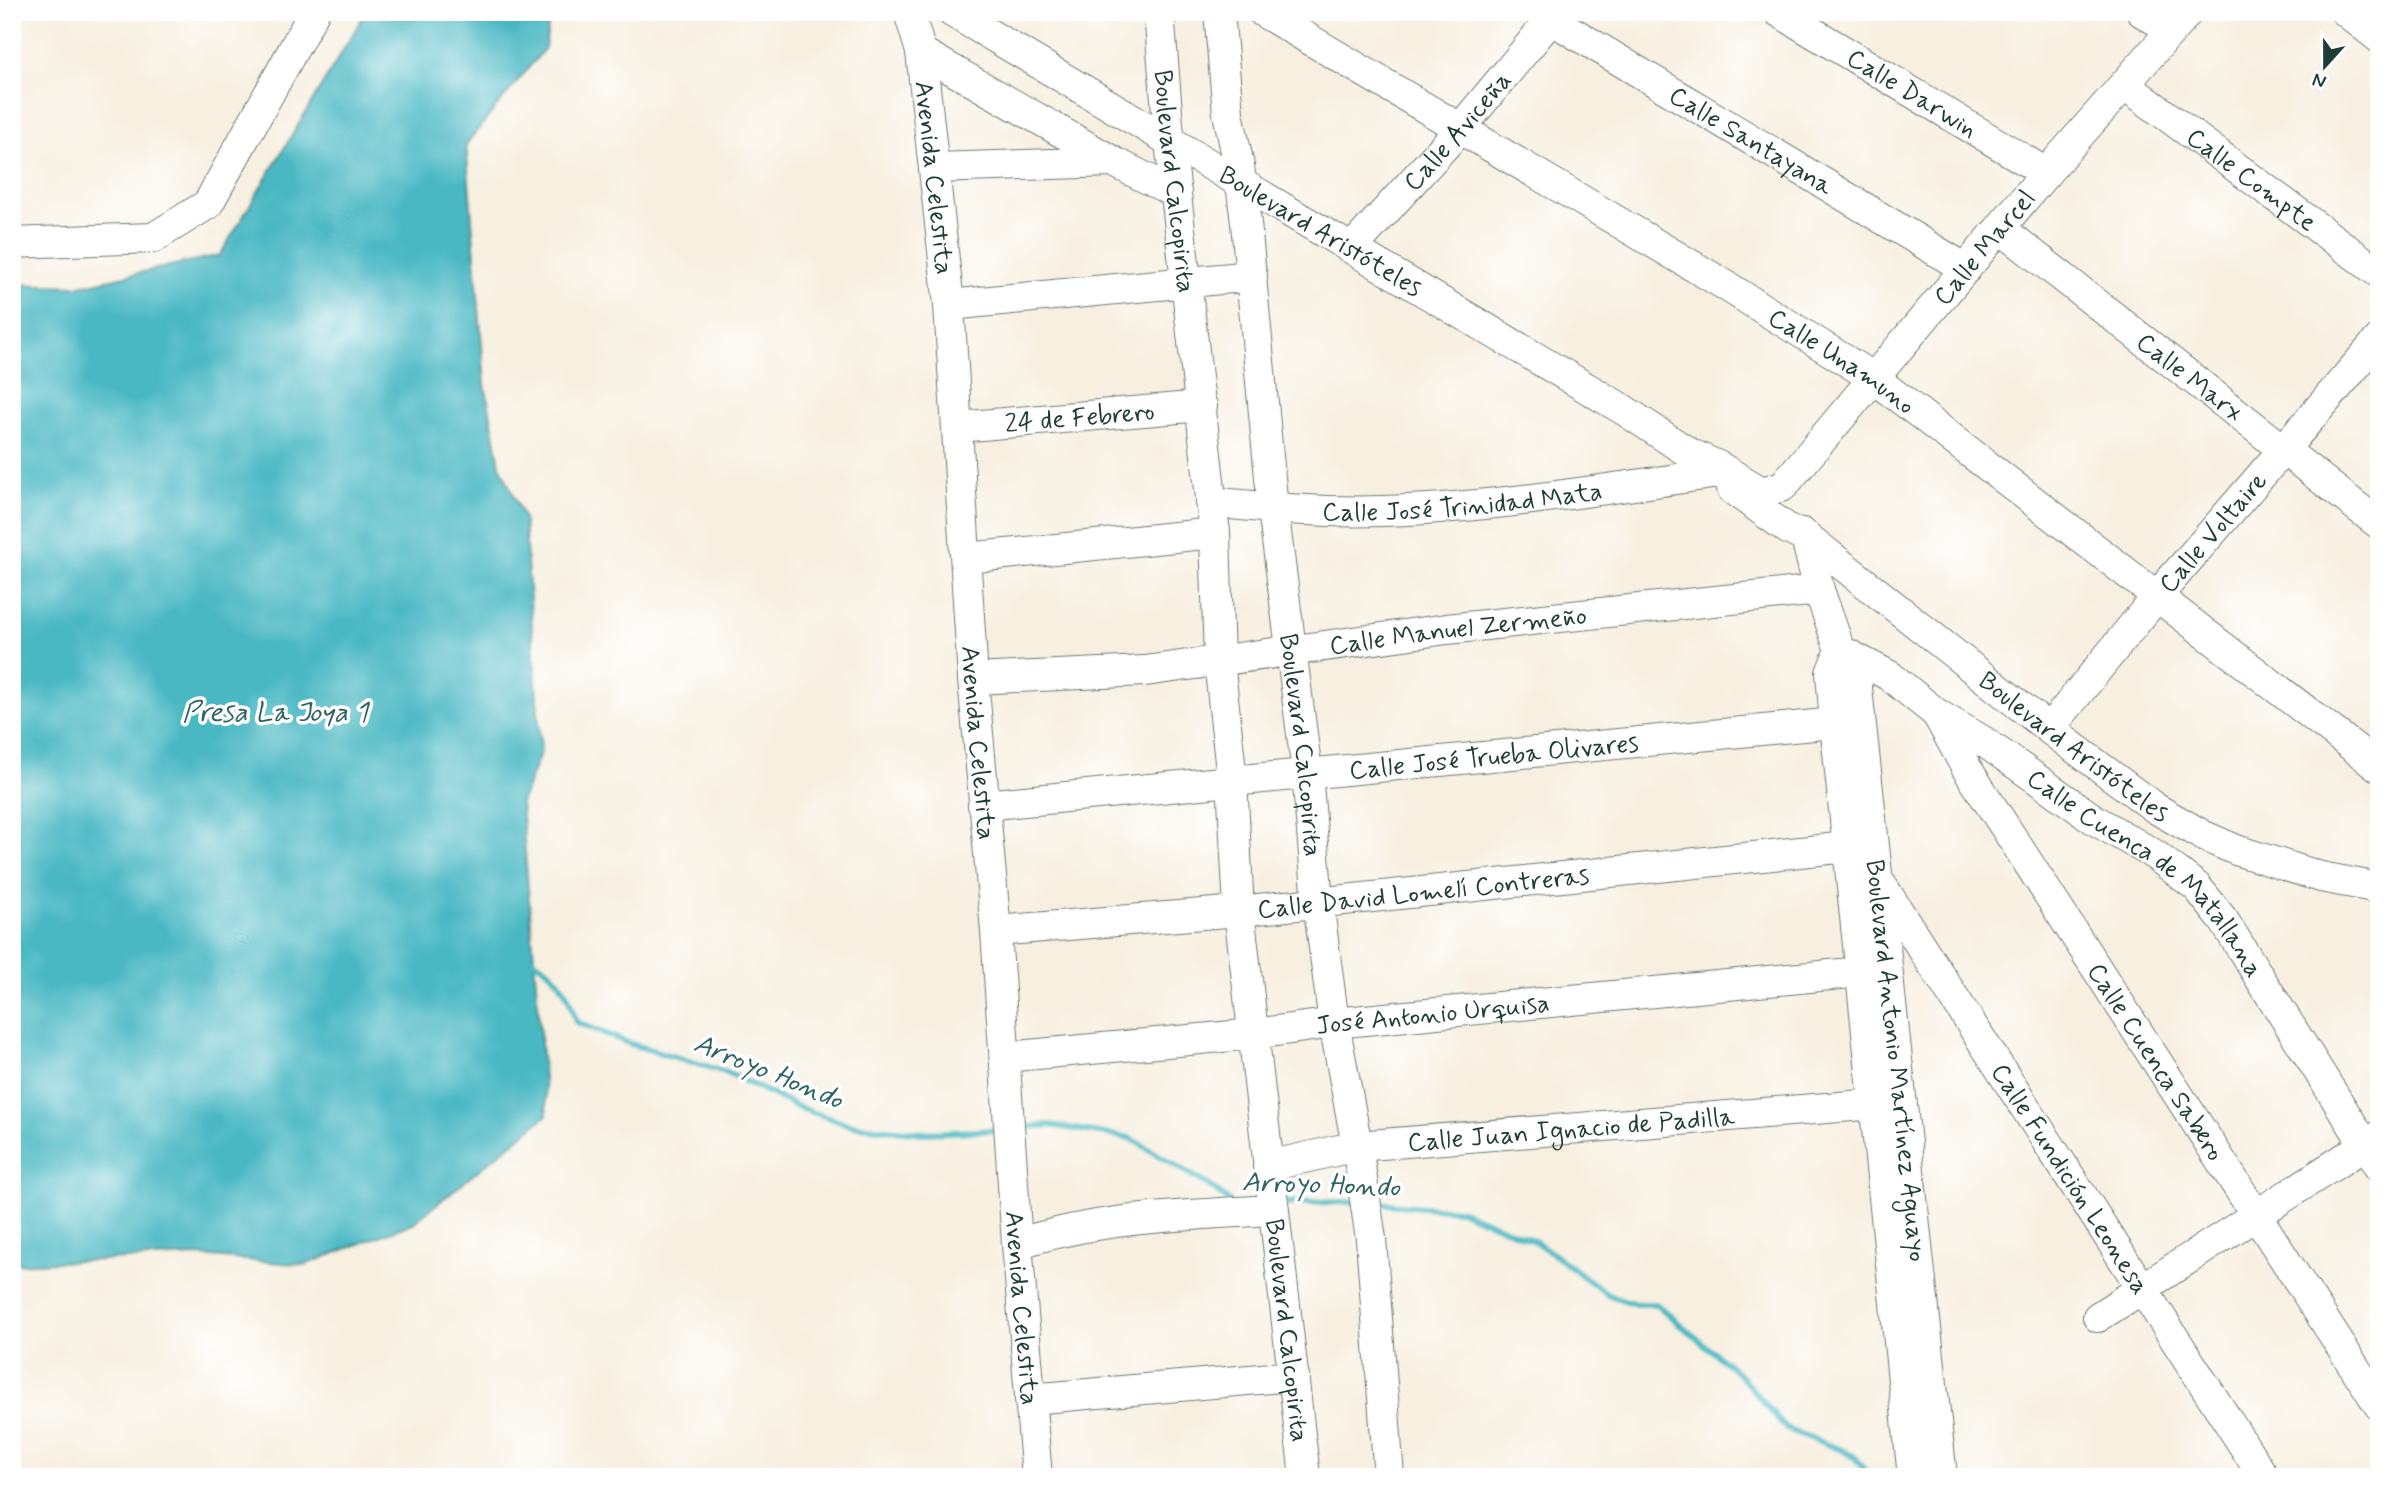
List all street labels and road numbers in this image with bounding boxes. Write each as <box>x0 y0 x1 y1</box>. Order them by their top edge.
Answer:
street label: Calle Darwin <box>1840 42 1983 147</box>
street label: Calle Aviceña <box>1397 65 1520 199</box>
street label: Boulevard Calcopirita <box>1145 68 1202 295</box>
street label: Avenida Celestita <box>905 79 960 276</box>
street label: Calle Santayana <box>1662 79 1839 204</box>
street label: Calle Compte <box>2179 121 2323 240</box>
street label: Boulevard Aristóteles <box>1212 159 1428 306</box>
street label: Calle Marcel <box>1927 183 2044 313</box>
street label: Calle Unamuno <box>1761 301 1921 423</box>
street label: Calle Marx <box>2129 326 2249 431</box>
street label: 24 de Febrero <box>1003 395 1156 442</box>
street label: Calle Voltaire <box>2152 466 2276 601</box>
street label: Calle José Trinidad Mata <box>1322 475 1604 530</box>
street label: Calle Manuel Zermeño <box>1328 599 1589 664</box>
street label: Boulevard Calcopirita <box>1270 632 1329 858</box>
street label: Avenida Celestita <box>952 645 1003 841</box>
street label: Boulevard Aristóteles <box>1971 665 2174 831</box>
street label: Calle José Trueba Olivares <box>1348 727 1640 789</box>
street label: Calle Cuenca de Matallana <box>2020 762 2270 984</box>
street label: Boulevard Antonio Martínez Aguayo <box>1857 858 1934 1263</box>
street label: Calle David Lomelí Contreras <box>1256 859 1591 928</box>
street label: Calle Cuenca Sabero <box>2078 957 2231 1168</box>
street label: José Antonio Urquisa <box>1314 987 1551 1044</box>
street label: Calle Fundición Leonesa <box>1982 1057 2156 1301</box>
street label: Calle Juan Ignacio de Padilla <box>1406 1100 1737 1161</box>
street label: Avenida Celestita <box>996 1210 1046 1406</box>
street label: Boulevard Calcopirita <box>1256 1217 1316 1444</box>

